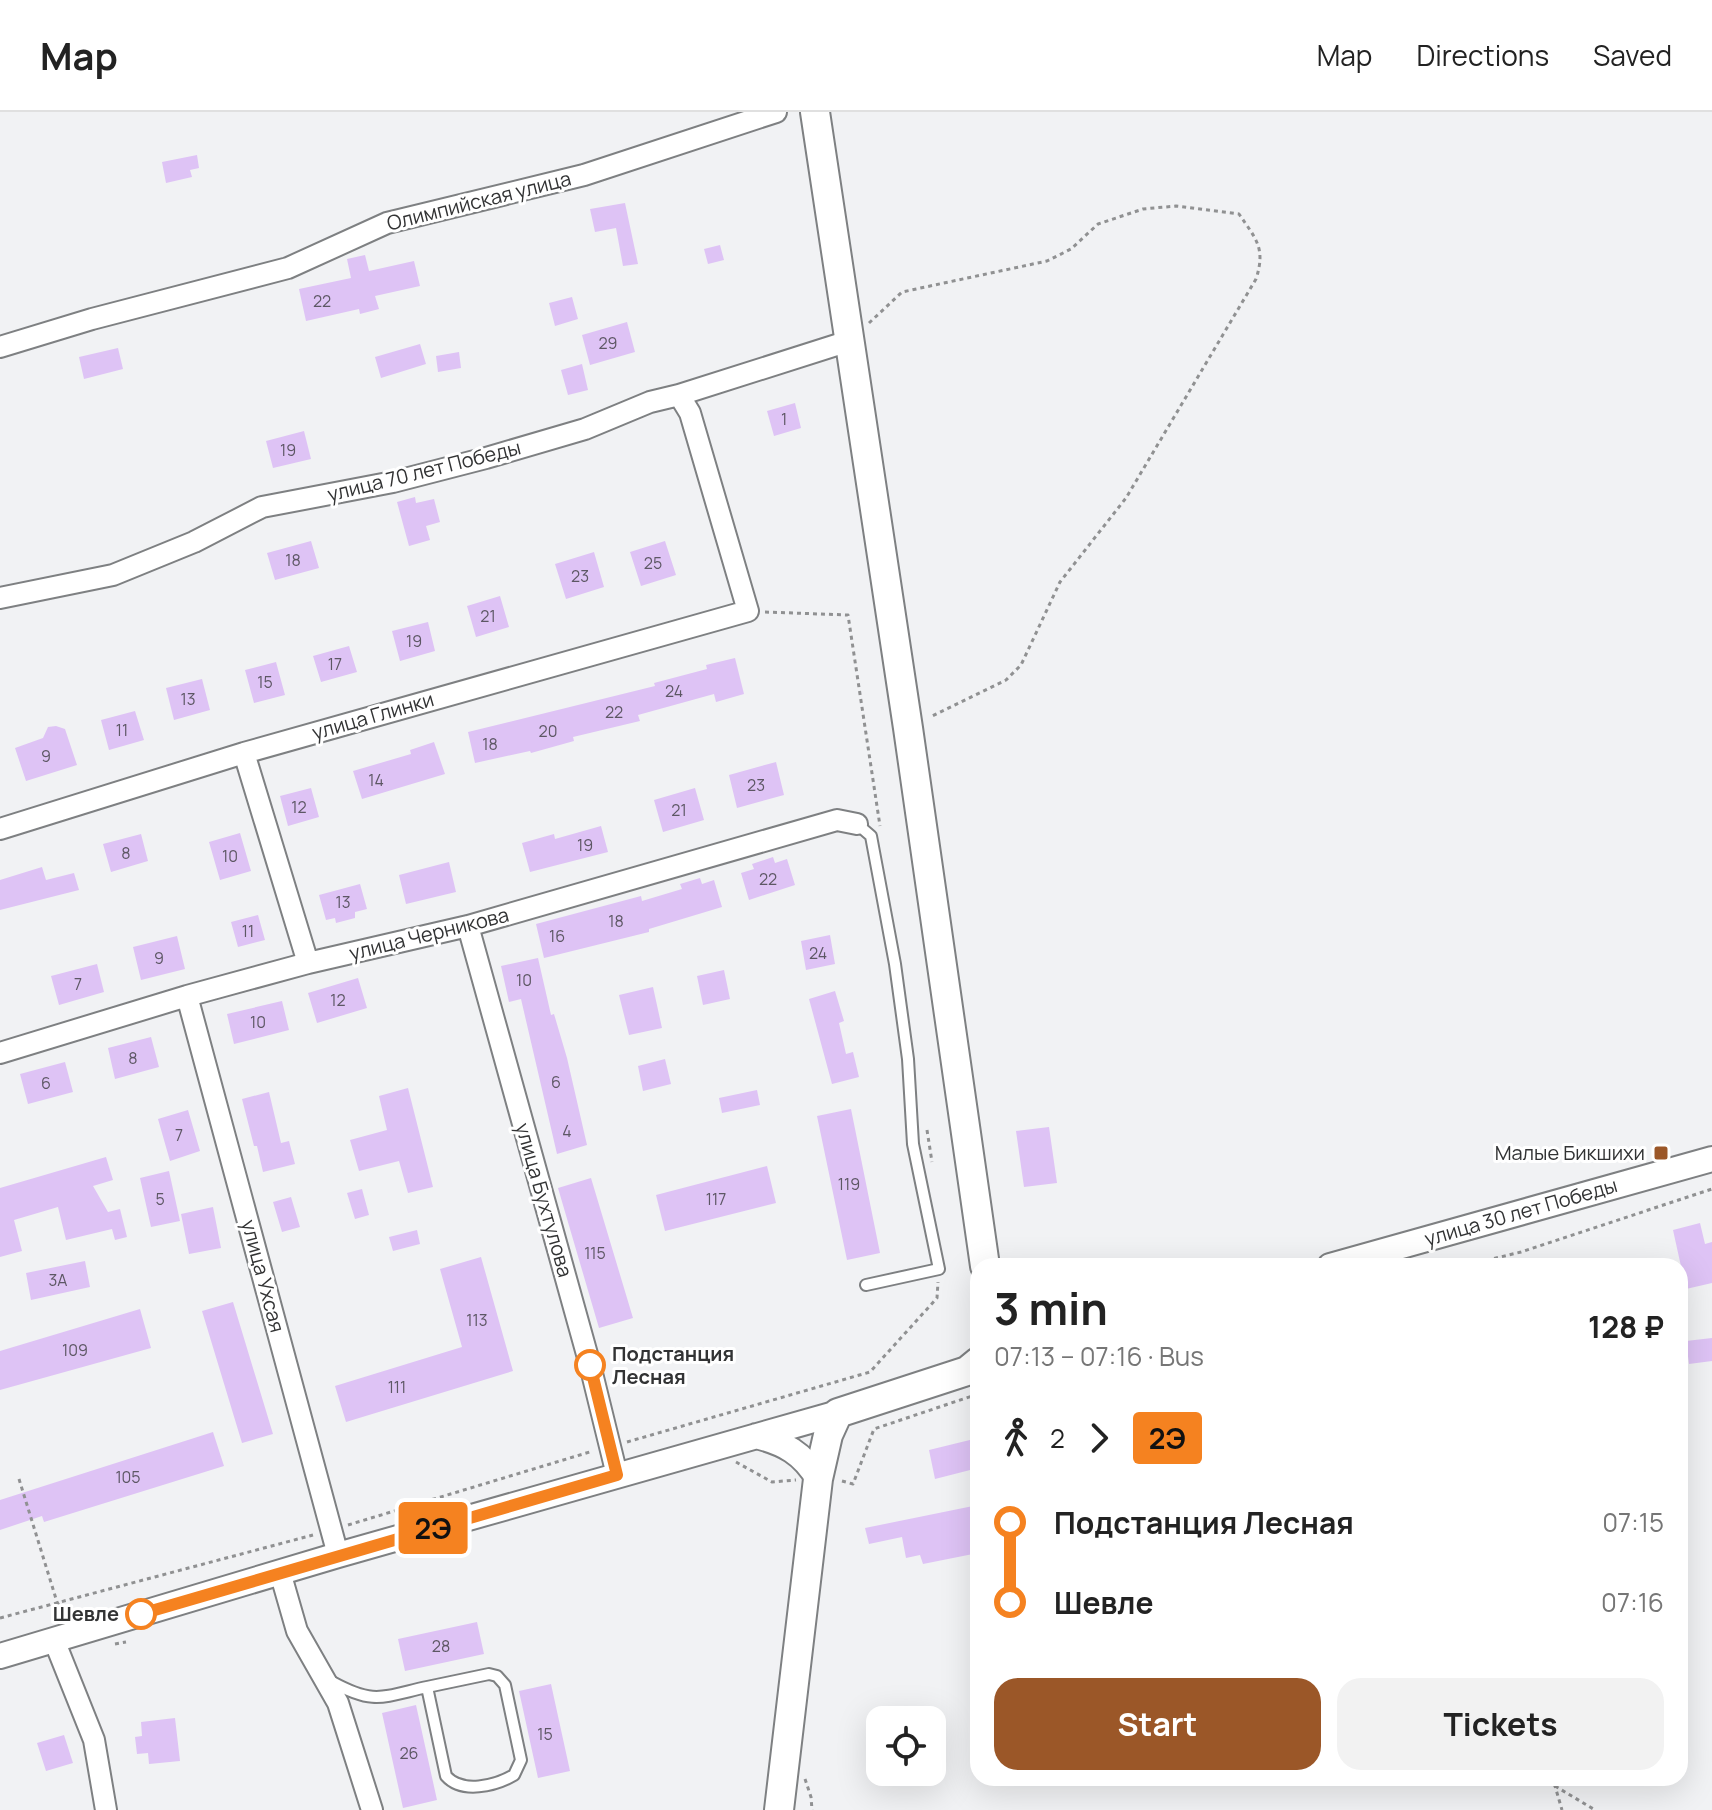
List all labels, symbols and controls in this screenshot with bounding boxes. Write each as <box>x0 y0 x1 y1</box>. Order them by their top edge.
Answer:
text: Map <box>40 29 118 81</box>
text: Map <box>1317 36 1372 74</box>
text: Directions <box>1416 36 1549 74</box>
text: Saved <box>1593 36 1672 74</box>
street label: Олимпийская улица <box>384 165 574 236</box>
house number: 22 <box>313 290 331 312</box>
house number: 29 <box>598 332 618 354</box>
house number: 1 <box>781 408 787 430</box>
street label: улица 70 лет Победы <box>324 433 523 508</box>
house number: 19 <box>280 439 296 461</box>
house number: 18 <box>285 549 301 571</box>
house number: 25 <box>644 552 662 574</box>
house number: 23 <box>571 565 589 587</box>
house number: 21 <box>480 605 496 627</box>
house number: 19 <box>406 630 422 652</box>
house number: 17 <box>328 653 342 675</box>
house number: 15 <box>257 671 273 693</box>
house number: 24 <box>665 680 683 702</box>
street label: улица Глинки <box>309 685 437 746</box>
house number: 13 <box>180 688 196 710</box>
house number: 22 <box>605 701 623 723</box>
house number: 11 <box>116 719 128 741</box>
house number: 20 <box>539 720 557 742</box>
house number: 18 <box>482 733 498 755</box>
house number: 9 <box>41 745 51 767</box>
house number: 14 <box>368 769 384 791</box>
house number: 23 <box>747 774 765 796</box>
house number: 12 <box>291 796 307 818</box>
house number: 21 <box>671 799 687 821</box>
house number: 19 <box>577 834 593 856</box>
house number: 8 <box>121 842 131 864</box>
house number: 10 <box>222 845 238 867</box>
house number: 22 <box>759 868 777 890</box>
house number: 13 <box>335 891 351 913</box>
street label: улица Черникова <box>346 901 511 966</box>
house number: 18 <box>608 910 624 932</box>
house number: 11 <box>242 920 254 942</box>
house number: 16 <box>549 925 565 947</box>
house number: 24 <box>809 942 827 964</box>
house number: 9 <box>154 947 164 969</box>
house number: 10 <box>516 969 532 991</box>
house number: 7 <box>74 973 82 995</box>
house number: 12 <box>330 989 346 1011</box>
house number: 10 <box>250 1011 266 1033</box>
house number: 8 <box>128 1047 138 1069</box>
house number: 6 <box>551 1071 561 1093</box>
house number: 6 <box>41 1072 51 1094</box>
street label: улица Бухтулова <box>510 1120 579 1280</box>
house number: 4 <box>562 1120 572 1142</box>
house number: 7 <box>175 1124 183 1146</box>
place label: Малые Бикшихи <box>1495 1139 1645 1166</box>
marker: Малые Бикшихи <box>1652 1144 1670 1162</box>
street label: улица 30 лет Победы <box>1421 1171 1620 1252</box>
house number: 119 <box>838 1173 860 1195</box>
house number: 5 <box>155 1188 165 1210</box>
house number: 117 <box>706 1188 726 1210</box>
street label: улица Ухсая <box>235 1217 291 1335</box>
house number: 115 <box>584 1242 606 1264</box>
house number: 3А <box>49 1269 67 1291</box>
text: 3 min <box>994 1278 1108 1338</box>
text: 128 ₽ <box>1588 1306 1664 1347</box>
house number: 113 <box>466 1309 488 1331</box>
text: 07:13 – 07:16 · Bus <box>994 1338 1204 1374</box>
house number: 109 <box>62 1339 88 1361</box>
place label: Подстанция Лесная <box>612 1340 734 1390</box>
marker: Подстанция Лесная <box>575 1350 605 1380</box>
house number: 111 <box>388 1376 406 1398</box>
icon: walk <box>994 1416 1038 1460</box>
icon: forward <box>1077 1416 1121 1460</box>
text: 2Э <box>1149 1419 1186 1457</box>
text: 2 <box>1050 1420 1065 1456</box>
house number: 105 <box>115 1466 141 1488</box>
line badge: 2Э <box>397 1502 469 1554</box>
text: Подстанция Лесная <box>1054 1502 1354 1543</box>
text: 07:15 <box>1602 1504 1664 1540</box>
text: 2Э <box>415 1509 451 1547</box>
text: Шевле <box>1054 1582 1153 1623</box>
text: 07:16 <box>1601 1584 1664 1620</box>
marker: Шевле <box>126 1599 156 1629</box>
place label: Шевле <box>53 1600 119 1627</box>
house number: 28 <box>432 1635 450 1657</box>
button: Start <box>994 1678 1321 1770</box>
button: Tickets <box>1337 1678 1664 1770</box>
map controls <box>866 1706 946 1786</box>
button: locate <box>866 1706 946 1786</box>
house number: 15 <box>537 1723 553 1745</box>
house number: 26 <box>399 1742 419 1764</box>

